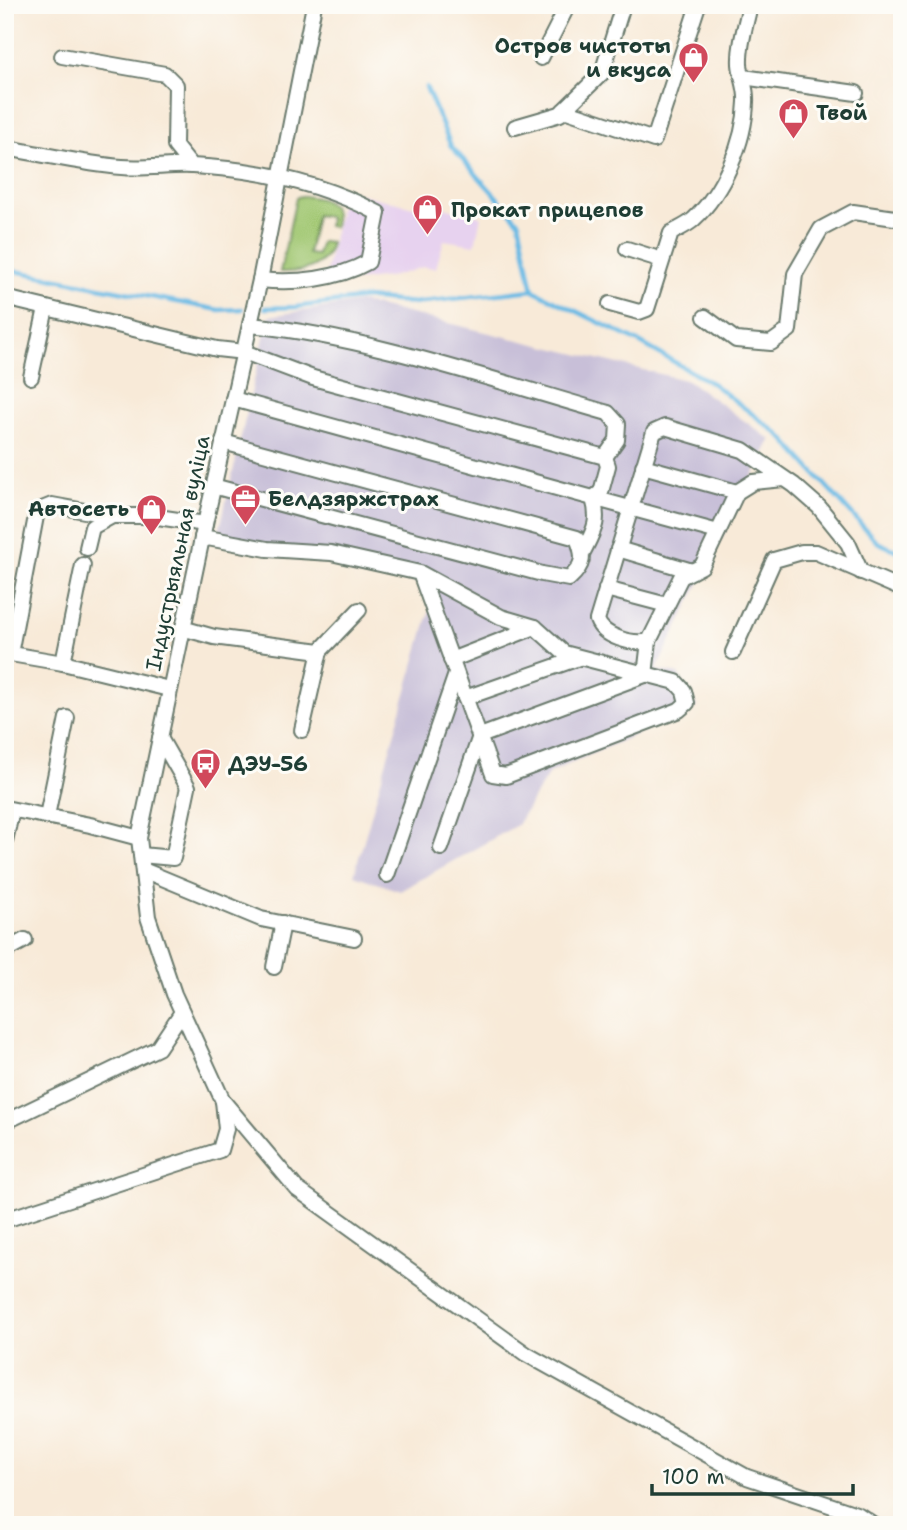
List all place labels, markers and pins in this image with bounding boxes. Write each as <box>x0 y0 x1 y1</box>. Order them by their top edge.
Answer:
place label: Остров чистоты и вкуса <box>495 32 672 84</box>
shop icon: Остров чистоты и вкуса <box>677 41 711 85</box>
shop icon: Твой <box>776 96 810 140</box>
place label: Твой <box>816 99 868 127</box>
shop icon: Прокат прицепов <box>411 193 445 237</box>
place label: Прокат прицепов <box>451 196 644 224</box>
office icon: Белдзяржстрах <box>228 482 262 526</box>
place label: Белдзяржстрах <box>268 485 439 513</box>
shop icon: Автосеть <box>135 492 169 536</box>
place label: Автосеть <box>28 495 129 523</box>
bus stop icon: ДЭУ-56 <box>188 747 222 791</box>
place label: ДЭУ-56 <box>228 750 308 778</box>

